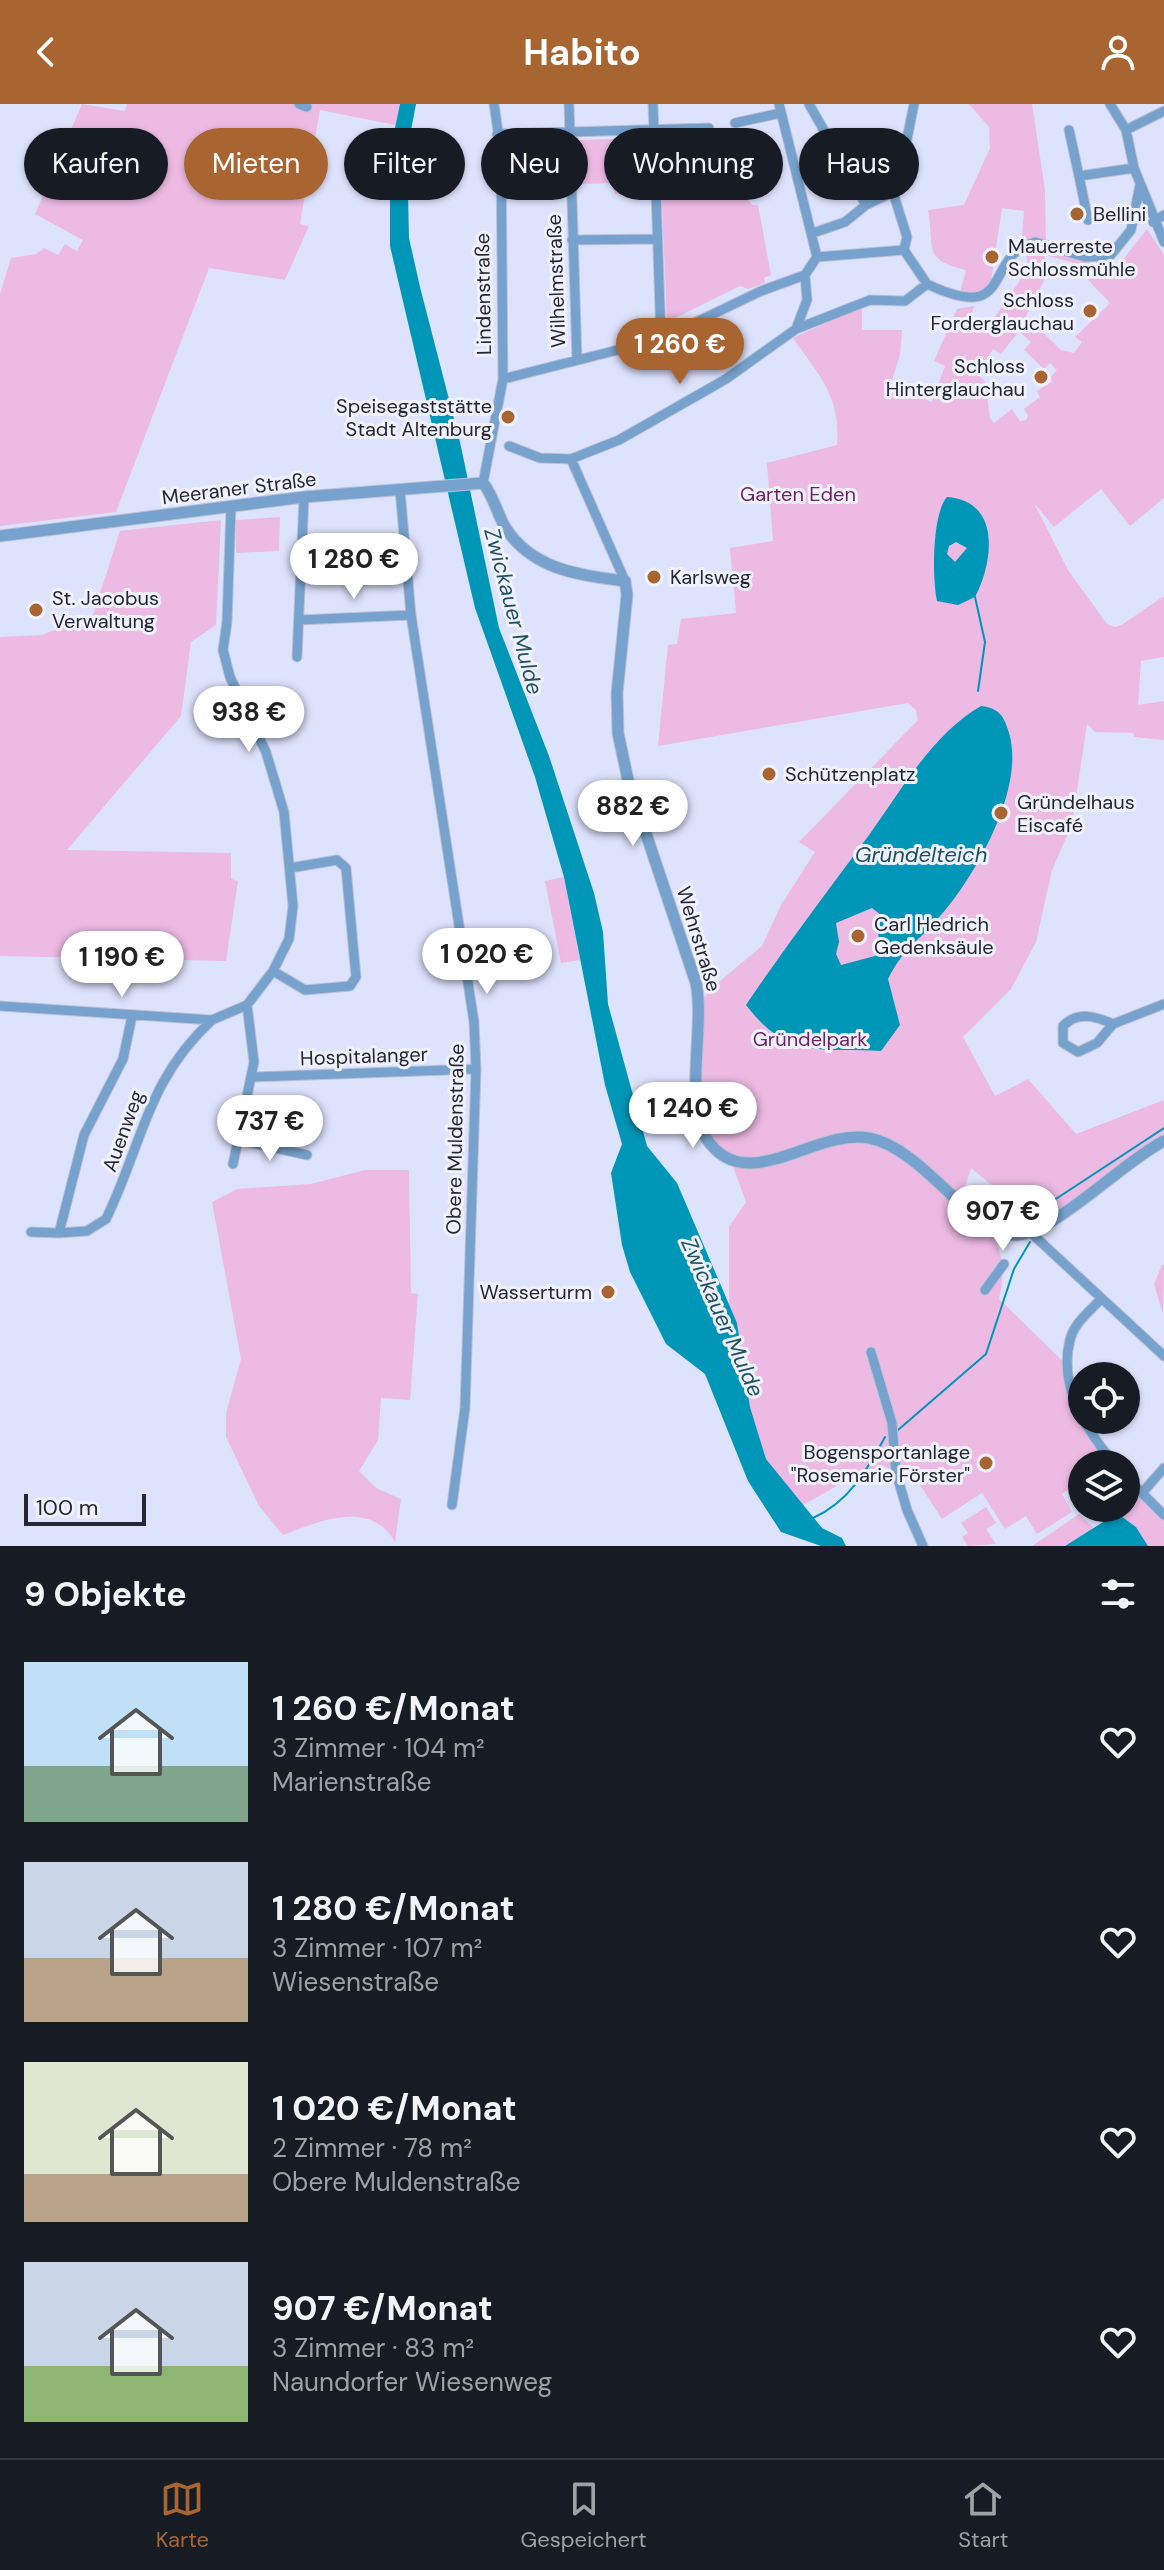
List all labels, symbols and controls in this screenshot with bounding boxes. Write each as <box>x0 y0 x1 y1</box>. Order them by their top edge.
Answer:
text: Habito <box>523 29 641 76</box>
icon: back <box>24 30 68 74</box>
icon: person <box>1096 30 1140 74</box>
chip: Kaufen <box>24 128 168 200</box>
chip: Mieten <box>184 128 328 200</box>
chip: Filter <box>344 128 465 200</box>
chip: Neu <box>481 128 588 200</box>
chip: Wohnung <box>604 128 783 200</box>
chip: Haus <box>799 128 919 200</box>
place label: Bellini <box>1093 201 1146 227</box>
marker: Bellini <box>1068 205 1086 223</box>
street label: Wilhelmstraße <box>541 214 571 348</box>
street label: Lindenstraße <box>469 233 497 355</box>
place label: Mauerreste Schlossmühle <box>1008 233 1136 282</box>
marker: Mauerreste Schlossmühle <box>983 248 1001 266</box>
place label: Schloss Forderglauchau <box>931 287 1074 336</box>
marker: Schloss Forderglauchau <box>1081 302 1099 320</box>
pin: 1 260 € <box>606 318 754 386</box>
text: 1 260 € <box>634 327 726 361</box>
place label: Schloss Hinterglauchau <box>886 353 1025 402</box>
marker: Schloss Hinterglauchau <box>1032 368 1050 386</box>
place label: Speisegaststätte Stadt Altenburg <box>336 393 492 442</box>
marker: Speisegaststätte Stadt Altenburg <box>499 408 517 426</box>
street label: Meeraner Straße <box>160 466 318 510</box>
park label: Garten Eden <box>740 481 856 507</box>
water label: Zwickauer Mulde <box>477 525 550 698</box>
pin: 1 280 € <box>280 533 428 601</box>
text: 1 280 € <box>308 542 400 576</box>
place label: Karlsweg <box>670 564 751 590</box>
marker: Karlsweg <box>645 568 663 586</box>
place label: St. Jacobus Verwaltung <box>52 585 159 634</box>
marker: St. Jacobus Verwaltung <box>27 601 45 619</box>
pin: 938 € <box>193 686 305 754</box>
text: 938 € <box>211 695 287 729</box>
place label: Schützenplatz <box>785 761 915 787</box>
marker: Schützenplatz <box>760 765 778 783</box>
pin: 882 € <box>577 780 689 848</box>
text: 882 € <box>596 789 670 823</box>
place label: Gründelhaus Eiscafé <box>1017 789 1135 838</box>
marker: Gründelhaus Eiscafé <box>992 804 1010 822</box>
water label: Gründelteich <box>855 840 987 869</box>
street label: Wehrstraße <box>671 883 727 995</box>
place label: Carl Hedrich Gedenksäule <box>874 911 994 960</box>
marker: Carl Hedrich Gedenksäule <box>849 927 867 945</box>
pin: 1 020 € <box>413 928 561 996</box>
pin: 1 190 € <box>48 931 196 999</box>
text: 1 020 € <box>440 937 534 971</box>
text: 1 190 € <box>79 940 165 974</box>
park label: Gründelpark <box>753 1026 867 1052</box>
street label: Hospitalanger <box>300 1041 428 1071</box>
street label: Obere Muldenstraße <box>440 1043 470 1235</box>
pin: 1 240 € <box>619 1082 767 1150</box>
street label: Auenweg <box>96 1087 150 1175</box>
text: 1 240 € <box>647 1091 739 1125</box>
pin: 737 € <box>214 1095 326 1163</box>
text: 737 € <box>235 1104 305 1138</box>
pin: 907 € <box>947 1185 1059 1253</box>
text: 907 € <box>965 1194 1041 1228</box>
water label: Zwickauer Mulde <box>674 1233 771 1401</box>
place label: Wasserturm <box>479 1279 592 1305</box>
marker: Wasserturm <box>599 1283 617 1301</box>
map controls <box>1068 1362 1140 1522</box>
button: locate <box>1068 1362 1140 1434</box>
place label: Bogensportanlage "Rosemarie Förster" <box>791 1439 970 1488</box>
button: layers <box>1068 1450 1140 1522</box>
marker: Bogensportanlage "Rosemarie Förster" <box>977 1454 995 1472</box>
scale bar <box>24 1490 146 1526</box>
text: 100 m <box>36 1493 98 1522</box>
text: 9 Objekte <box>24 1572 187 1617</box>
icon: filters <box>1096 1572 1140 1616</box>
text: 1 260 €/Monat <box>272 1686 515 1731</box>
icon: home <box>88 1694 184 1790</box>
icon: heart <box>1096 1720 1140 1764</box>
text: 3 Zimmer · 104 m² <box>272 1731 485 1765</box>
text: Marienstraße <box>272 1765 432 1799</box>
text: 1 280 €/Monat <box>272 1886 514 1931</box>
icon: home <box>88 1894 184 1990</box>
icon: heart <box>1096 1920 1140 1964</box>
text: 3 Zimmer · 107 m² <box>272 1931 482 1965</box>
text: Wiesenstraße <box>272 1965 439 1999</box>
text: 1 020 €/Monat <box>272 2086 517 2131</box>
icon: home <box>88 2094 184 2190</box>
icon: heart <box>1096 2120 1140 2164</box>
text: 2 Zimmer · 78 m² <box>272 2131 472 2165</box>
text: Obere Muldenstraße <box>272 2165 521 2199</box>
text: 907 €/Monat <box>272 2286 493 2331</box>
icon: home <box>88 2294 184 2390</box>
icon: heart <box>1096 2320 1140 2364</box>
text: 3 Zimmer · 83 m² <box>272 2331 474 2365</box>
text: Naundorfer Wiesenweg <box>272 2365 552 2399</box>
tab: Karte <box>156 2477 209 2554</box>
tab: Gespeichert <box>520 2477 647 2554</box>
tab: Start <box>958 2477 1008 2554</box>

